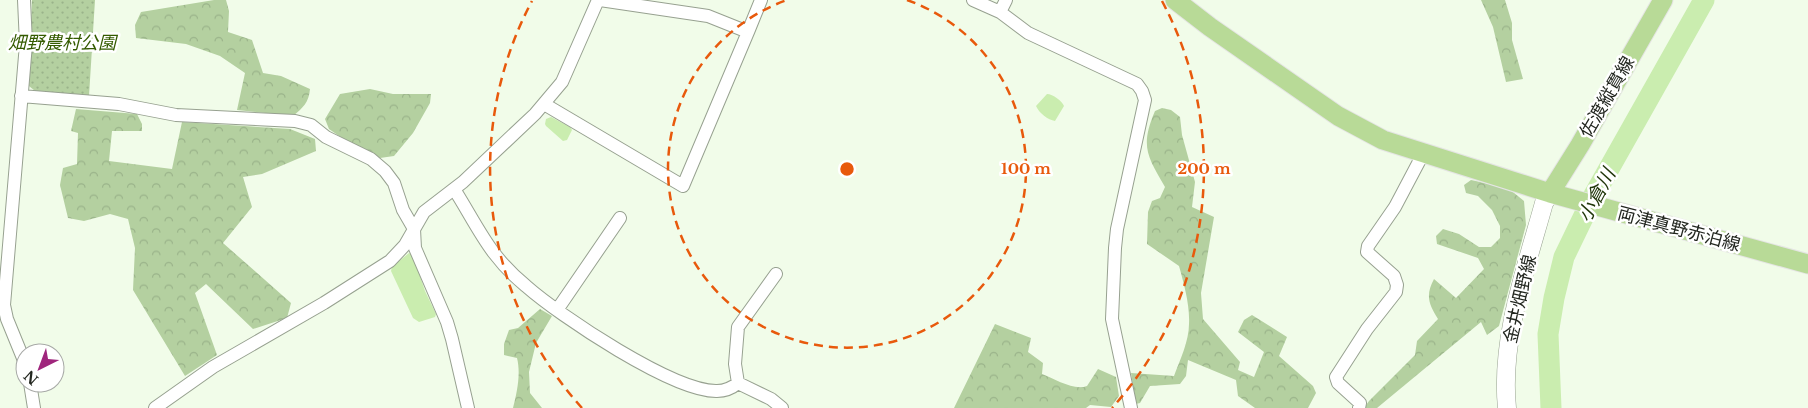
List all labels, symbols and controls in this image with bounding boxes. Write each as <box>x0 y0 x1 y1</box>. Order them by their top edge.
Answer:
park label: 畑野農村公園 <box>8 32 119 54</box>
street label: 佐渡縦貫線 <box>1575 53 1639 141</box>
text: 100 m <box>1001 159 1051 178</box>
text: 200 m <box>1178 159 1231 178</box>
centre of rings <box>838 160 856 178</box>
water label: 小倉川 <box>1573 163 1621 226</box>
street label: 両津真野赤泊線 <box>1615 202 1743 256</box>
street label: 金井畑野線 <box>1499 253 1541 345</box>
north arrow <box>15 343 65 393</box>
text: N <box>20 367 42 389</box>

